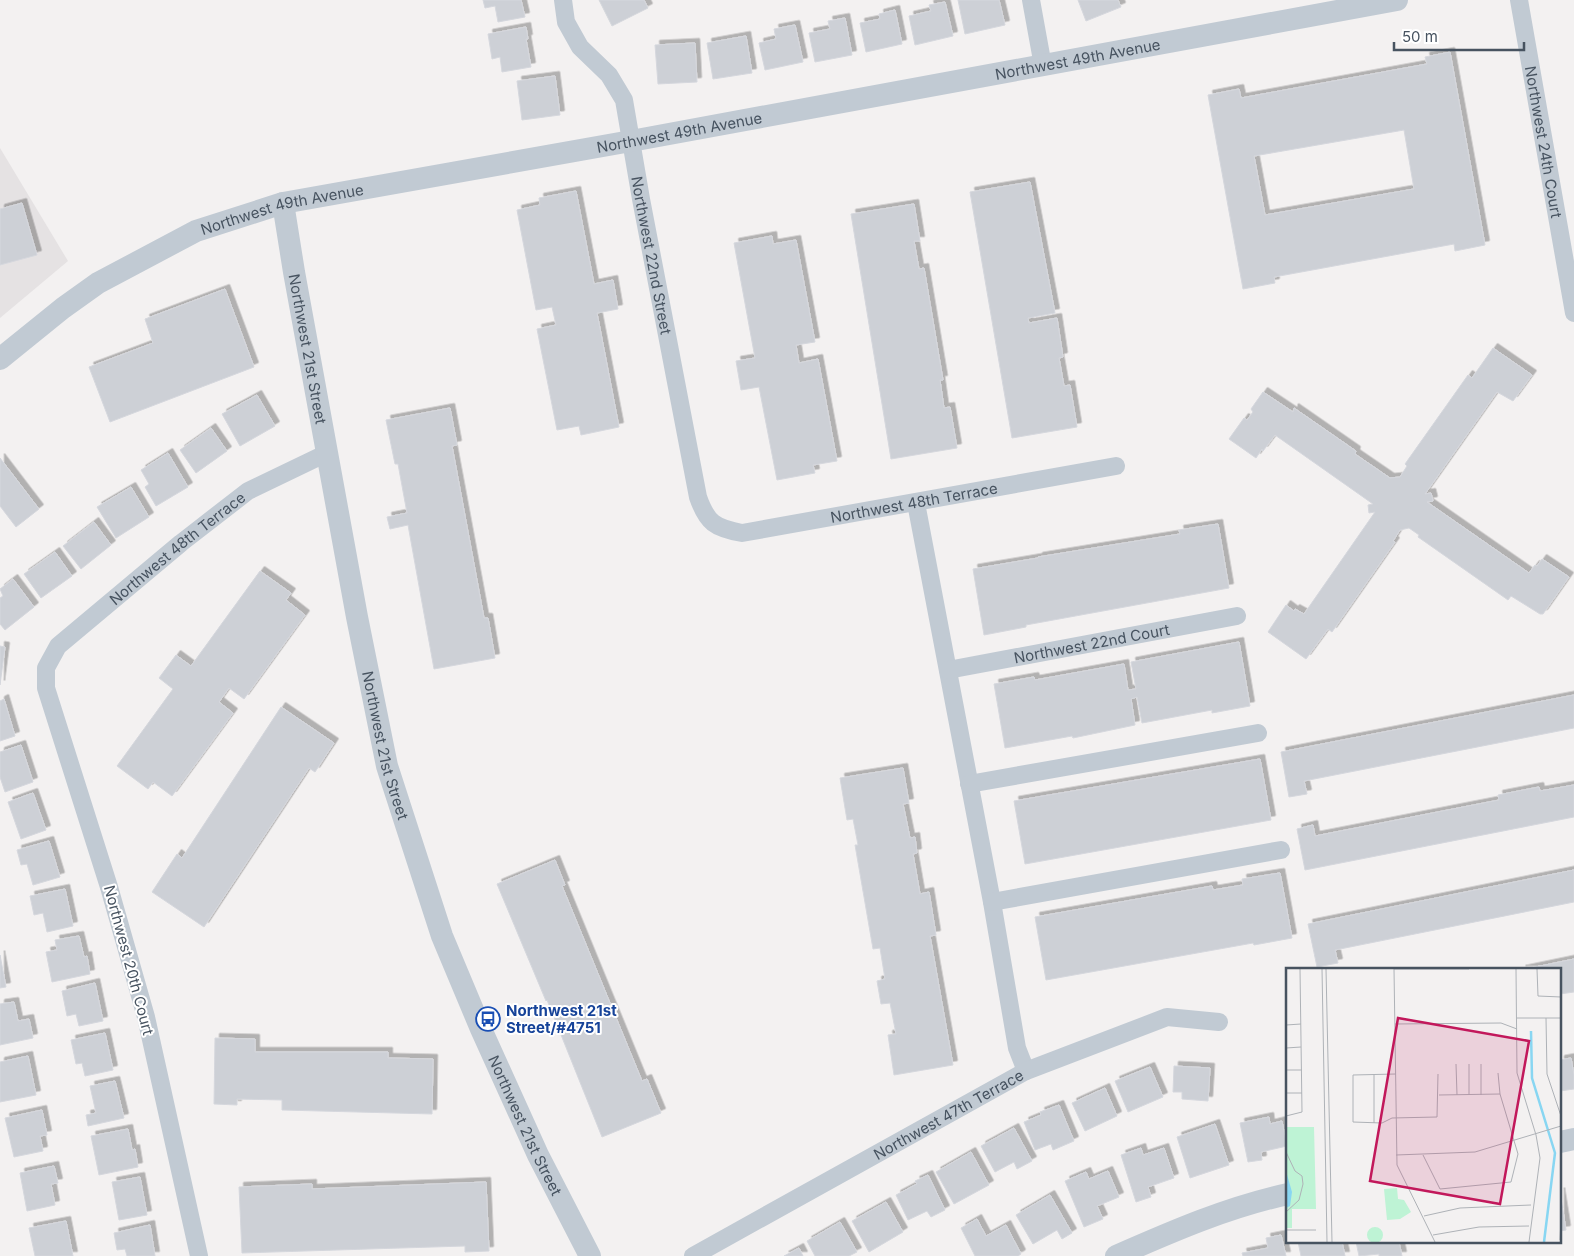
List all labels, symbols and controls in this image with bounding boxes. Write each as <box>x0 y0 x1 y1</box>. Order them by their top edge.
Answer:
scale bar <box>1394 20 1524 52</box>
text: 50 m <box>1402 27 1438 46</box>
street label: Northwest 49th Avenue <box>993 34 1162 83</box>
street label: Northwest 24th Court <box>1521 64 1567 219</box>
street label: Northwest 49th Avenue <box>595 108 764 156</box>
street label: Northwest 22nd Street <box>628 175 676 336</box>
street label: Northwest 49th Avenue <box>198 179 365 238</box>
street label: Northwest 21st Street <box>285 272 331 426</box>
street label: Northwest 48th Terrace <box>829 478 999 526</box>
street label: Northwest 48th Terrace <box>105 487 249 609</box>
street label: Northwest 22nd Court <box>1012 619 1171 667</box>
street label: Northwest 21st Street <box>359 669 413 822</box>
street label: Northwest 20th Court <box>100 883 158 1037</box>
inset map <box>1286 968 1562 1244</box>
place label: Northwest 21st Street/#4751 <box>506 1001 617 1037</box>
bus stop icon: Northwest 21st Street/#4751 <box>475 1006 501 1032</box>
street label: Northwest 21st Street <box>485 1052 567 1198</box>
street label: Northwest 47th Terrace <box>870 1065 1027 1163</box>

